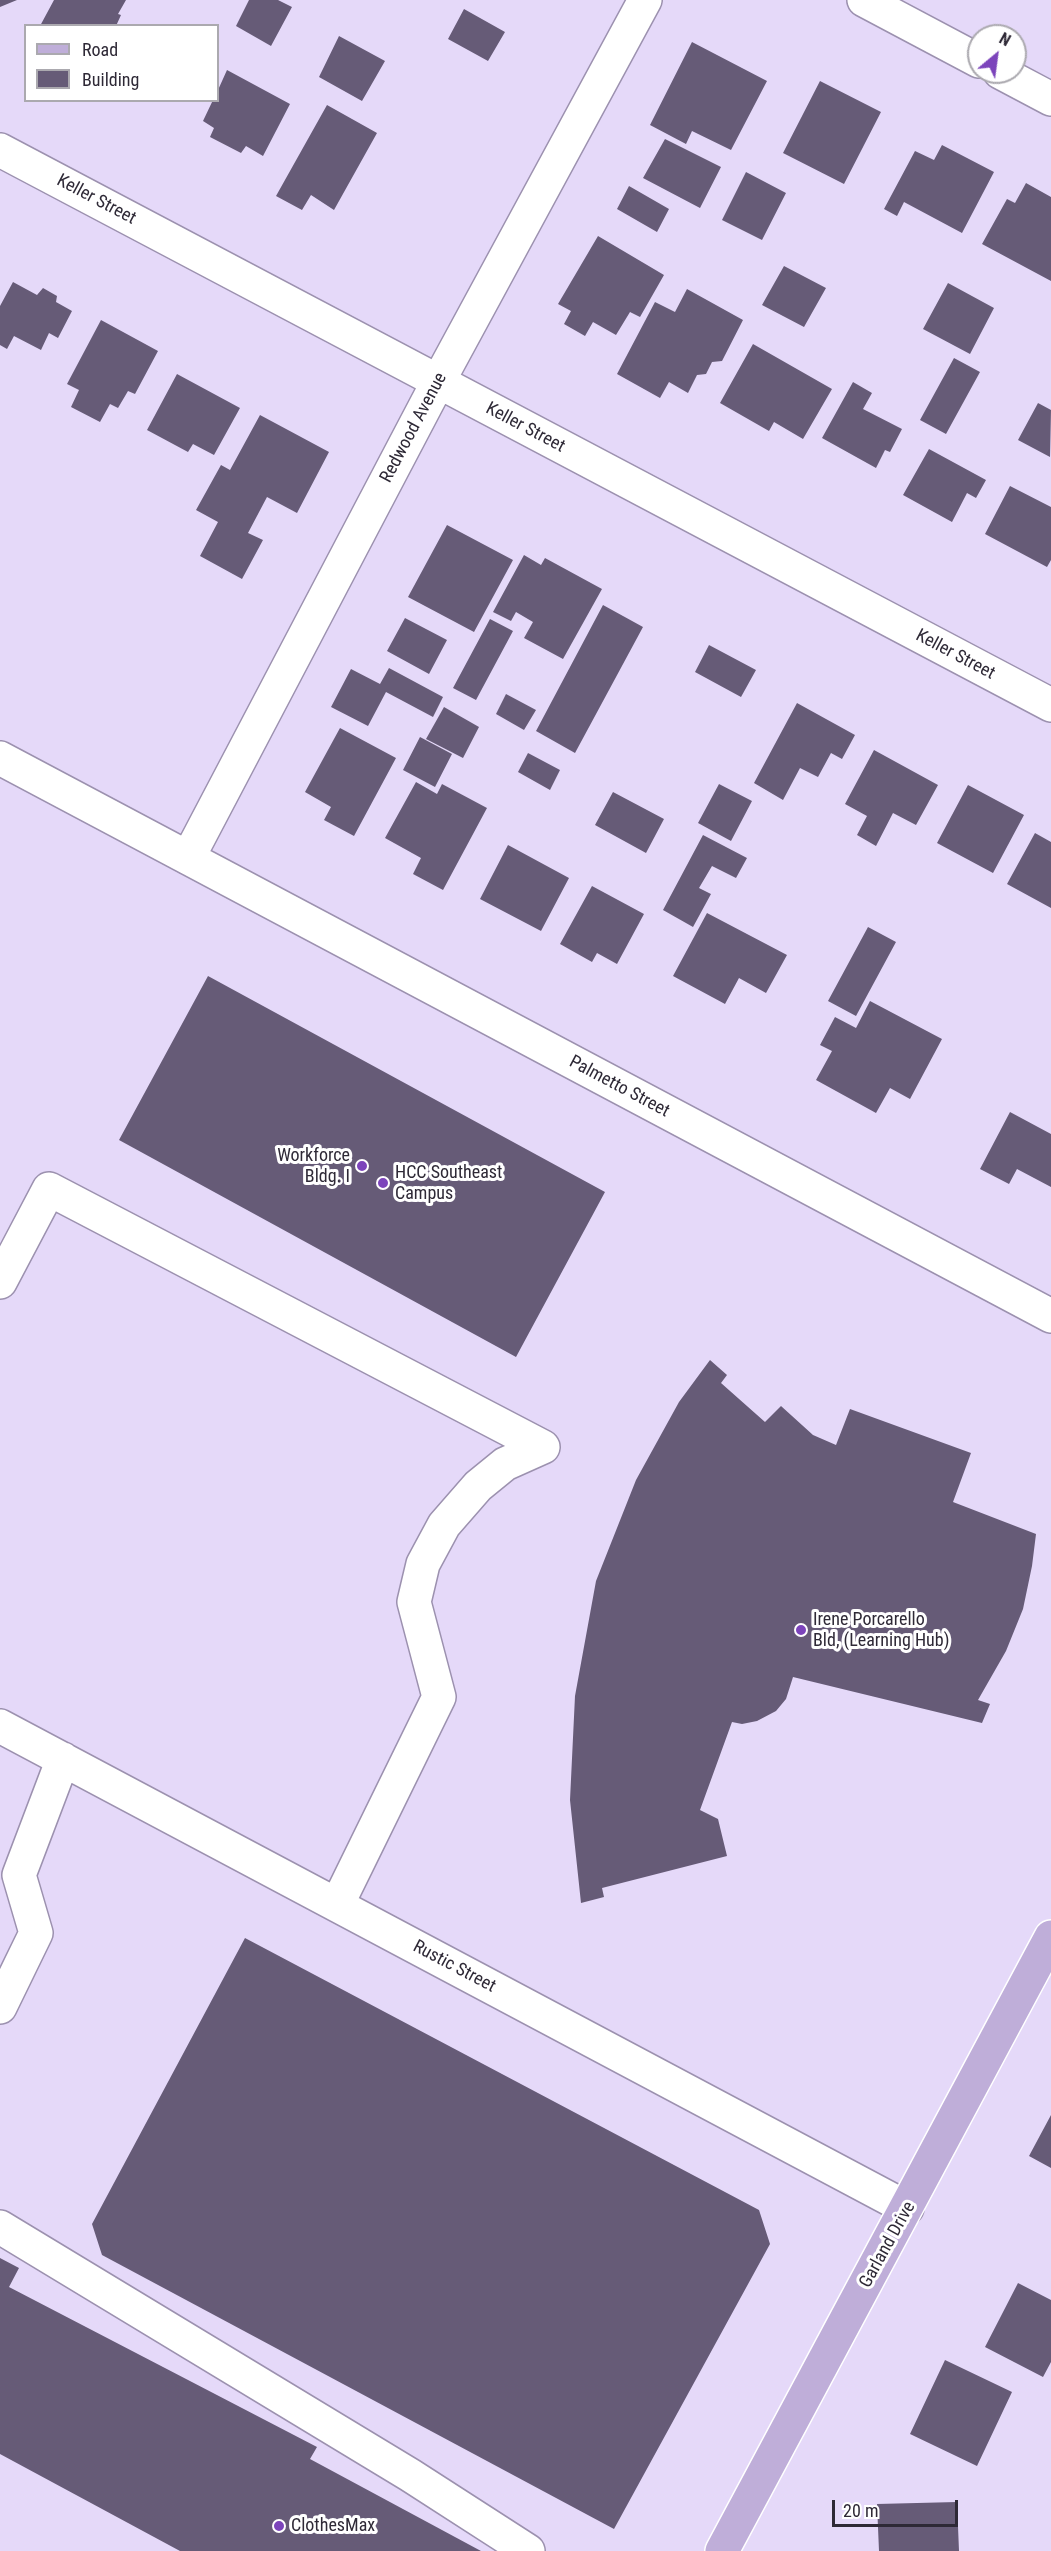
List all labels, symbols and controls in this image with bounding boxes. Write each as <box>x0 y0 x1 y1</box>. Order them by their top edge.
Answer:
legend <box>24 24 219 102</box>
north arrow <box>967 24 1027 84</box>
text: N <box>996 29 1014 50</box>
text: Road <box>82 39 118 60</box>
text: Building <box>82 69 139 90</box>
street label: Keller Street <box>53 170 139 230</box>
street label: Redwood Avenue <box>376 369 452 487</box>
street label: Keller Street <box>482 398 568 458</box>
street label: Keller Street <box>912 625 998 685</box>
street label: Palmetto Street <box>565 1052 673 1122</box>
place label: Workforce Bldg. I <box>277 1145 350 1188</box>
marker: Workforce Bldg. I <box>355 1159 369 1173</box>
place label: HCC Southeast Campus <box>395 1162 502 1204</box>
marker: HCC Southeast Campus <box>376 1176 390 1190</box>
place label: Irene Porcarello Bld, (Learning Hub) <box>813 1609 949 1652</box>
marker: Irene Porcarello Bld, (Learning Hub) <box>794 1623 808 1637</box>
street label: Rustic Street <box>409 1936 499 1998</box>
street label: Garland Drive <box>855 2198 921 2292</box>
scale bar <box>835 2488 961 2526</box>
text: 20 m <box>843 2500 878 2521</box>
place label: ClothesMax <box>291 2515 375 2537</box>
marker: ClothesMax <box>272 2519 286 2533</box>

